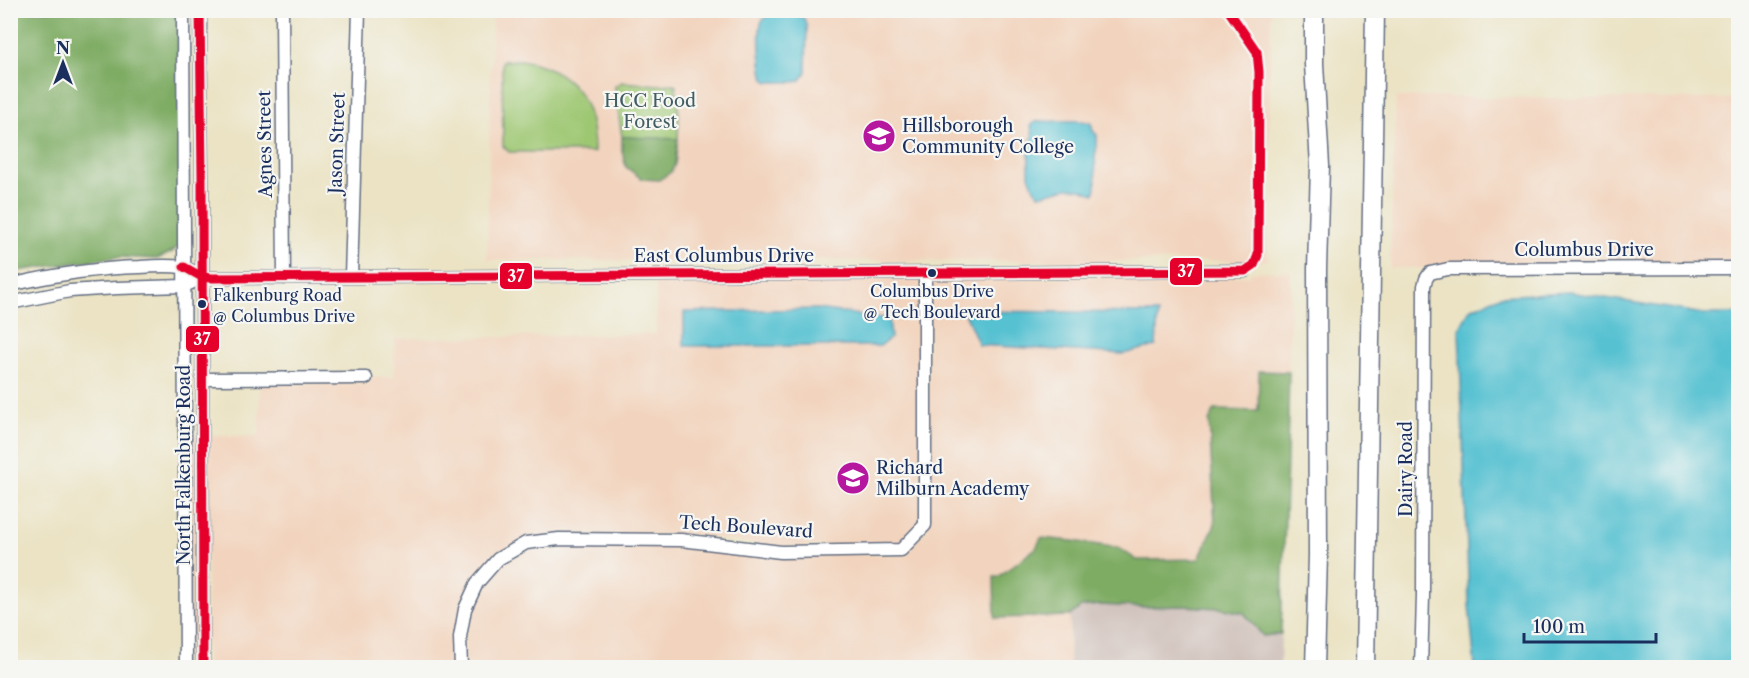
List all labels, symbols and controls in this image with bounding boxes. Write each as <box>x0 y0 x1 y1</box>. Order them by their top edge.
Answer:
north arrow <box>33 33 93 93</box>
text: N <box>56 38 70 58</box>
street label: Agnes Street <box>253 89 277 199</box>
park label: HCC Food Forest <box>604 90 696 133</box>
street label: Jason Street <box>324 91 350 197</box>
place label: Hillsborough Community College <box>902 115 1074 158</box>
school or university icon: Hillsborough Community College <box>861 118 897 154</box>
street label: Columbus Drive <box>1514 239 1654 261</box>
street label: East Columbus Drive <box>634 245 814 267</box>
line badge: 37 <box>1169 257 1203 286</box>
text: 37 <box>1177 261 1195 281</box>
line badge: 37 <box>499 262 533 290</box>
text: 37 <box>507 266 525 286</box>
marker: Columbus Drive @ Tech Boulevard <box>926 267 938 279</box>
place label: Columbus Drive @ Tech Boulevard <box>863 281 1001 322</box>
place label: Falkenburg Road @ Columbus Drive <box>213 285 355 326</box>
marker: Falkenburg Road @ Columbus Drive <box>196 298 208 310</box>
line badge: 37 <box>185 325 220 353</box>
text: 37 <box>193 329 211 349</box>
street label: North Falkenburg Road <box>173 365 195 565</box>
street label: Dairy Road <box>1395 421 1417 517</box>
place label: Richard Milburn Academy <box>876 457 1030 500</box>
school or university icon: Richard Milburn Academy <box>835 460 871 496</box>
street label: Tech Boulevard <box>678 511 814 543</box>
scale bar <box>1524 606 1656 644</box>
text: 100 m <box>1533 616 1585 638</box>

